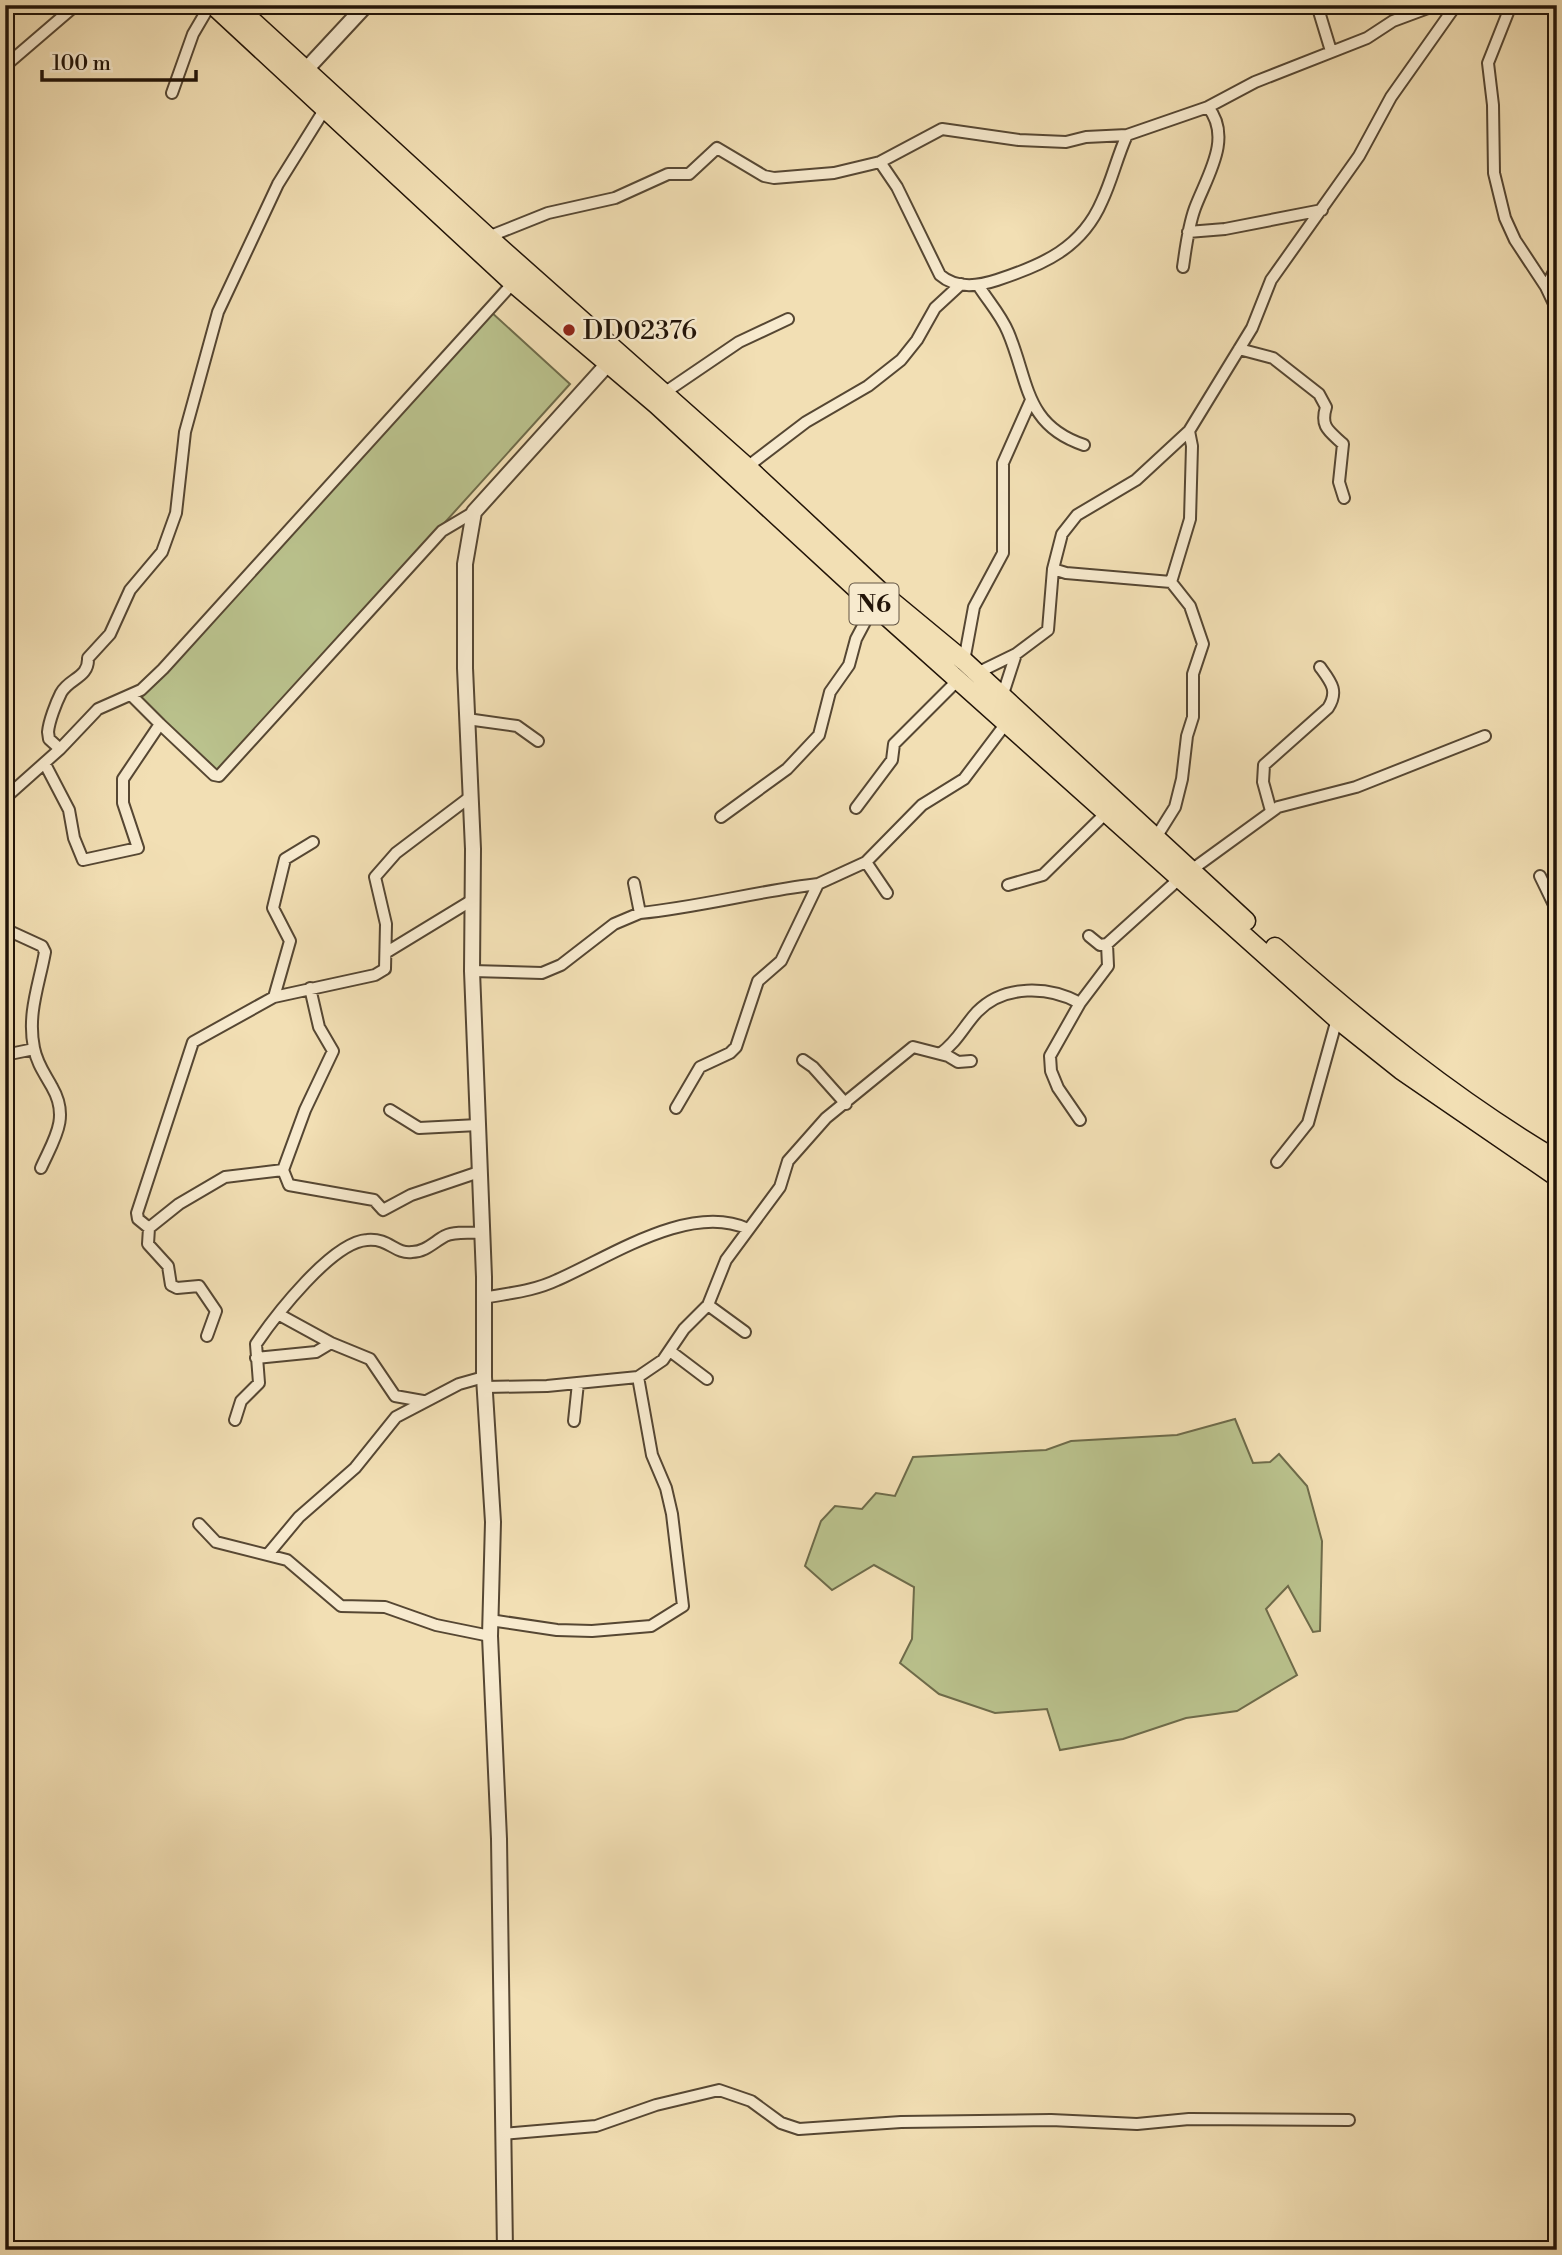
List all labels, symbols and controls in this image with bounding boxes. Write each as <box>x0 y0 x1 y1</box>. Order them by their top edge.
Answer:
scale bar <box>42 38 196 82</box>
text: 100 m <box>52 51 111 77</box>
place label: DD02376 <box>583 315 697 347</box>
marker: DD02376 <box>561 322 577 338</box>
road number: N6 <box>850 584 898 624</box>

